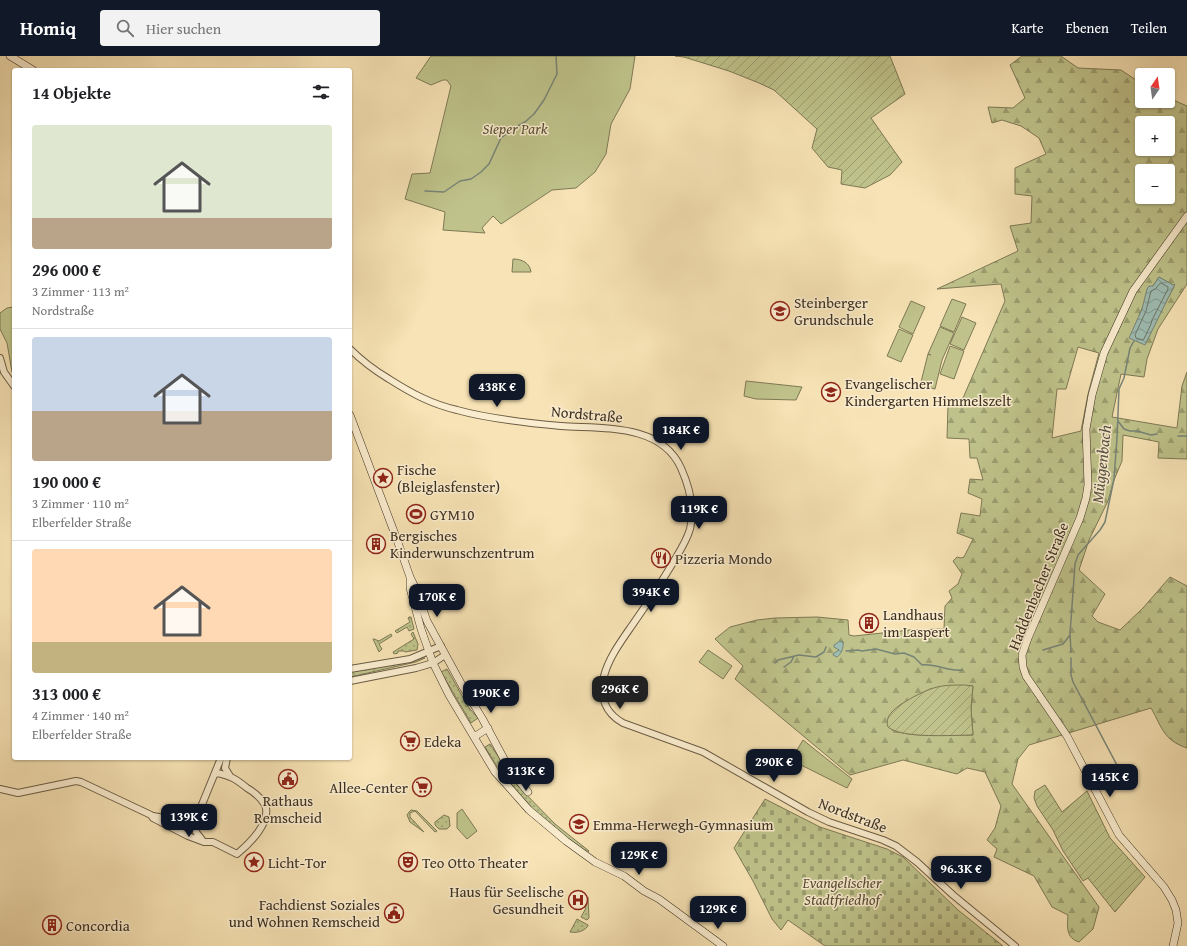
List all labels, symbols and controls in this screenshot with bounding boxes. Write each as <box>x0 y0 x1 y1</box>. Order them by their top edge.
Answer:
search box <box>100 10 380 46</box>
text: Homiq <box>20 14 76 42</box>
icon: search <box>114 17 136 39</box>
text: Hier suchen <box>146 18 221 39</box>
text: Karte <box>1011 18 1044 38</box>
text: Ebenen <box>1066 18 1109 38</box>
text: Teilen <box>1131 18 1167 38</box>
north arrow <box>1135 68 1175 108</box>
map controls <box>1135 68 1175 204</box>
text: 14 Objekte <box>32 80 111 105</box>
icon: filters <box>310 81 332 103</box>
button: + <box>1135 116 1175 156</box>
park label: Sieper Park <box>482 118 548 139</box>
icon: home <box>146 151 218 223</box>
button: − <box>1135 164 1175 204</box>
text: 296 000 € <box>32 257 101 282</box>
text: 3 Zimmer · 113 m² <box>32 282 129 301</box>
place label: Steinberger Grundschule <box>794 292 874 330</box>
school or university icon: Steinberger Grundschule <box>769 300 791 322</box>
text: Nordstraße <box>32 301 94 320</box>
icon: home <box>146 363 218 435</box>
place label: Evangelischer Kindergarten Himmelszelt <box>845 373 1012 411</box>
pin: 438K € <box>464 374 530 408</box>
text: 438K € <box>478 377 516 396</box>
school or university icon: Evangelischer Kindergarten Himmelszelt <box>820 381 842 403</box>
street label: Nordstraße <box>550 400 624 428</box>
pin: 184K € <box>648 417 714 451</box>
text: 184K € <box>662 420 700 439</box>
water label: Müggenbach <box>1085 424 1117 504</box>
place label: Fische (Bleiglasfenster) <box>397 459 500 497</box>
place icon: Fische (Bleiglasfenster) <box>372 467 394 489</box>
text: 190 000 € <box>32 469 101 494</box>
text: 3 Zimmer · 110 m² <box>32 494 129 513</box>
pin: 119K € <box>666 496 732 530</box>
text: 119K € <box>680 499 718 518</box>
sports icon: GYM10 <box>405 503 427 525</box>
place label: GYM10 <box>430 504 475 525</box>
text: Elberfelder Straße <box>32 513 132 532</box>
street label: Haddenbacher Straße <box>1003 519 1073 653</box>
place label: Bergisches Kinderwunschzentrum <box>390 525 535 563</box>
building icon: Bergisches Kinderwunschzentrum <box>365 533 387 555</box>
restaurant icon: Pizzeria Mondo <box>650 547 672 569</box>
place label: Pizzeria Mondo <box>675 548 773 569</box>
icon: home <box>146 575 218 647</box>
pin: 394K € <box>618 579 684 613</box>
text: 394K € <box>632 582 670 601</box>
pin: 170K € <box>404 584 470 618</box>
text: 170K € <box>418 587 456 606</box>
place label: Landhaus im Laspert <box>883 604 950 642</box>
building icon: Landhaus im Laspert <box>858 612 880 634</box>
pin: 296K € <box>587 676 653 710</box>
text: 296K € <box>601 679 639 698</box>
pin: 190K € <box>458 680 524 714</box>
text: 313 000 € <box>32 681 101 706</box>
text: 190K € <box>472 683 510 702</box>
text: 4 Zimmer · 140 m² <box>32 706 129 725</box>
text: Elberfelder Straße <box>32 725 132 744</box>
supermarket icon: Edeka <box>399 730 421 752</box>
place label: Edeka <box>424 731 461 752</box>
pin: 290K € <box>741 749 807 783</box>
text: 290K € <box>755 752 793 771</box>
pin: 313K € <box>493 758 559 792</box>
text: 313K € <box>507 761 545 780</box>
pin: 145K € <box>1077 764 1143 798</box>
text: 145K € <box>1091 767 1129 786</box>
public building icon: Rathaus Remscheid <box>277 768 299 790</box>
supermarket icon: Allee-Center <box>411 776 433 798</box>
place label: Allee-Center <box>329 777 408 798</box>
place label: Rathaus Remscheid <box>254 790 322 828</box>
street label: Nordstraße <box>816 792 890 838</box>
pin: 139K € <box>156 804 222 838</box>
text: 139K € <box>170 807 208 826</box>
school or university icon: Emma-Herwegh-Gymnasium <box>568 813 590 835</box>
place label: Emma-Herwegh-Gymnasium <box>593 814 774 835</box>
pin: 129K € <box>606 842 672 876</box>
text: 129K € <box>620 845 658 864</box>
place icon: Licht-Tor <box>243 851 265 873</box>
theatre icon: Teo Otto Theater <box>397 851 419 873</box>
place label: Licht-Tor <box>268 852 326 873</box>
place label: Teo Otto Theater <box>422 852 528 873</box>
pin: 96.3K € <box>924 856 998 890</box>
text: 96.3K € <box>940 859 982 878</box>
park label: Evangelischer Stadtfriedhof <box>801 872 883 910</box>
place label: Haus für Seelische Gesundheit <box>450 881 565 919</box>
hospital icon: Haus für Seelische Gesundheit <box>567 889 589 911</box>
place label: Fachdienst Soziales und Wohnen Remscheid <box>229 894 380 932</box>
pin: 129K € <box>685 896 751 930</box>
text: 129K € <box>699 899 737 918</box>
public building icon: Fachdienst Soziales und Wohnen Remscheid <box>383 902 405 924</box>
building icon: Concordia <box>41 914 63 936</box>
place label: Concordia <box>66 915 130 936</box>

